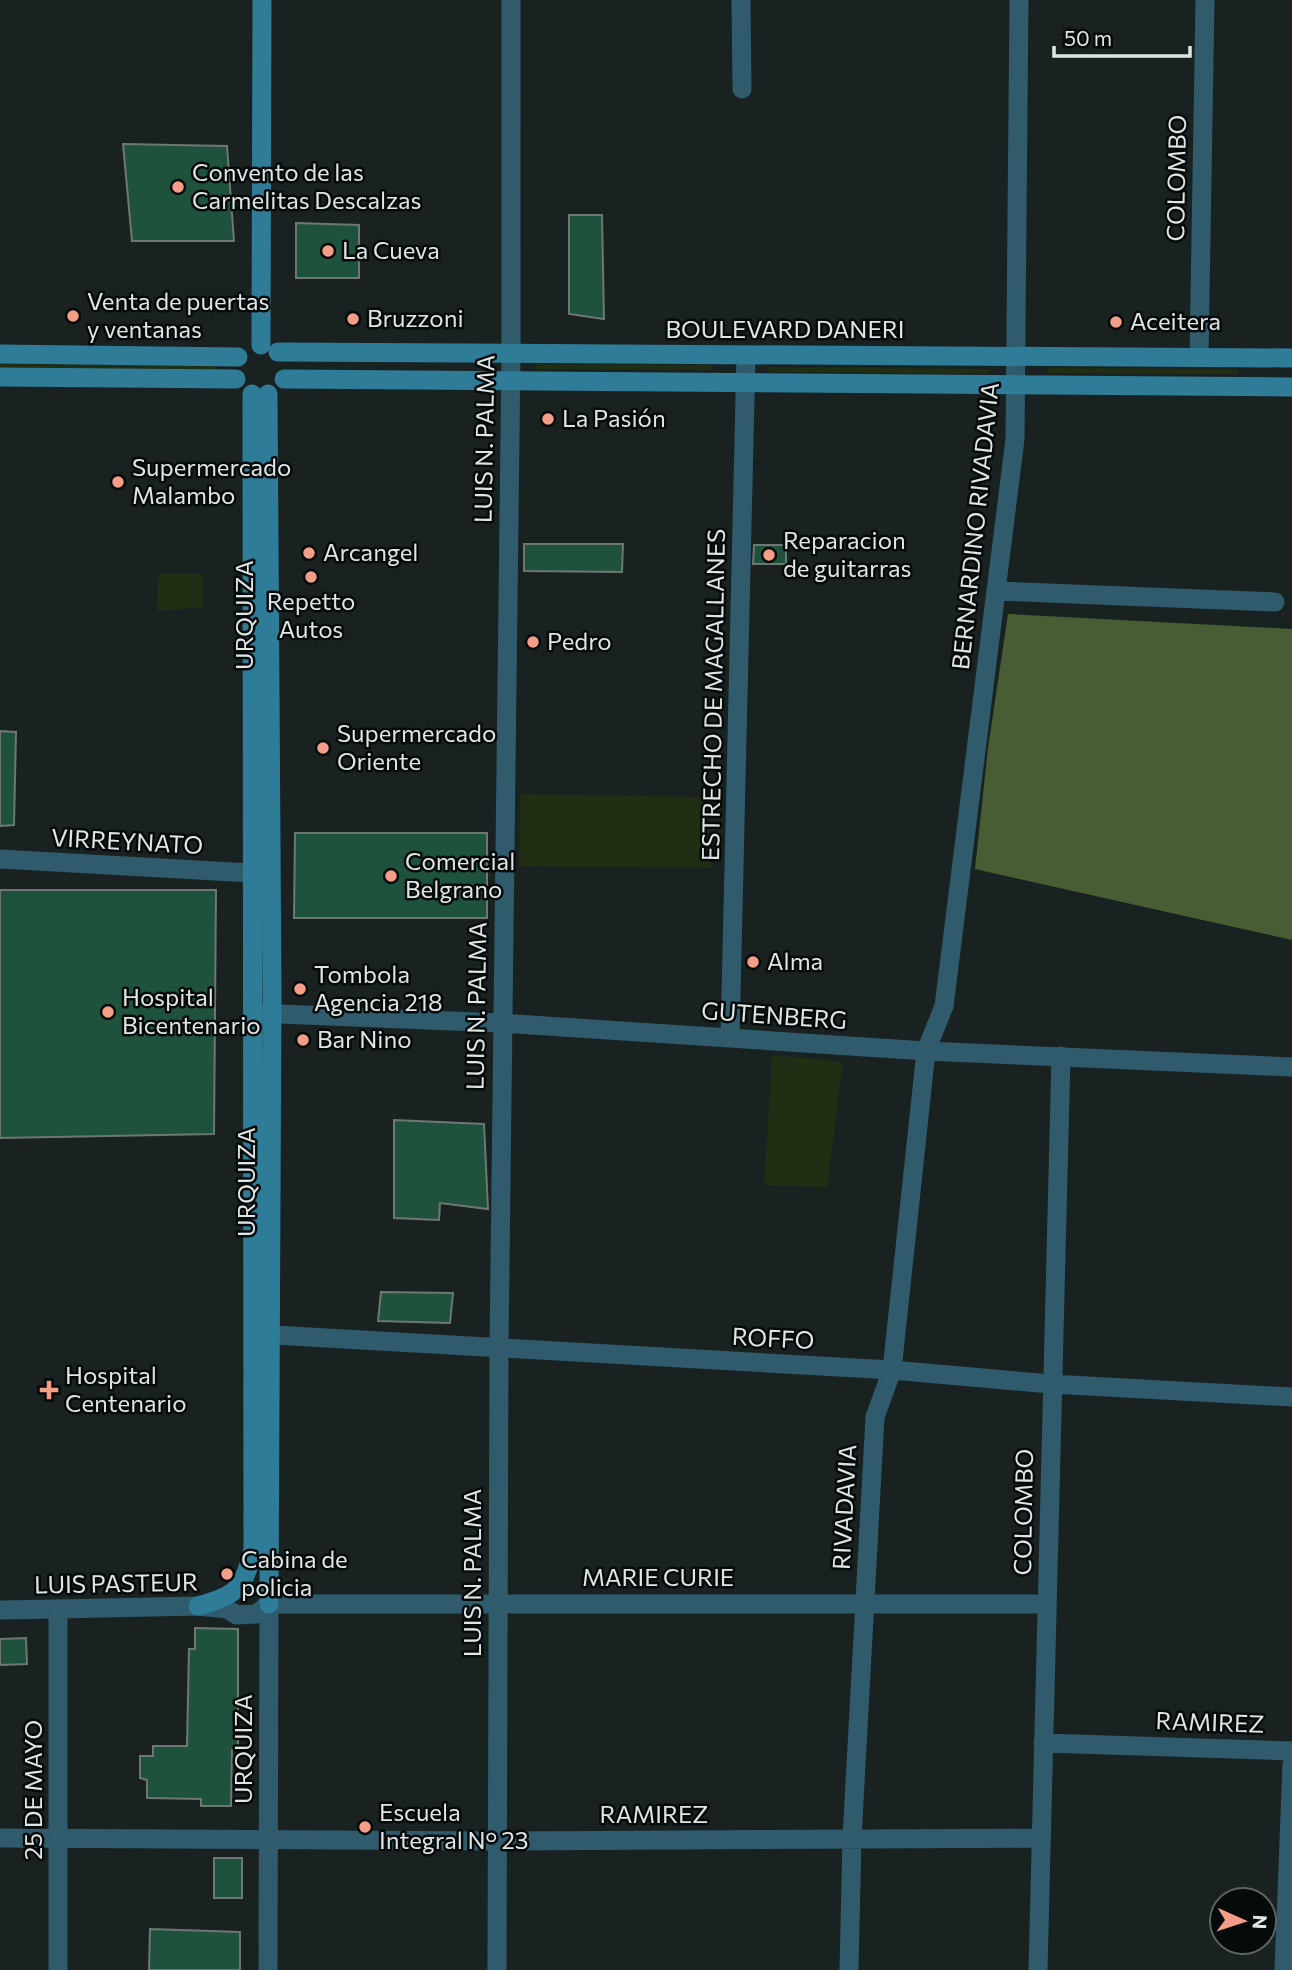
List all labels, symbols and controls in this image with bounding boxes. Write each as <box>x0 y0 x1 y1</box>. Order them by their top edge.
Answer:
scale bar <box>1054 14 1190 58</box>
text: 50 m <box>1064 25 1112 50</box>
street label: COLOMBO <box>1160 114 1191 242</box>
place label: Convento de las Carmelitas Descalzas <box>192 157 422 214</box>
marker: Convento de las Carmelitas Descalzas <box>170 179 186 195</box>
place label: La Cueva <box>342 235 440 264</box>
marker: La Cueva <box>320 243 336 259</box>
place label: Venta de puertas y ventanas <box>87 286 269 343</box>
place label: Bruzzoni <box>367 303 464 332</box>
place label: Aceitera <box>1130 306 1221 335</box>
marker: Venta de puertas y ventanas <box>65 308 81 324</box>
marker: Bruzzoni <box>345 311 361 327</box>
street label: BOULEVARD DANERI <box>666 314 904 343</box>
marker: Aceitera <box>1108 314 1124 330</box>
street label: LUIS N. PALMA <box>468 355 499 523</box>
street label: BERNARDINO RIVADAVIA <box>945 381 1004 671</box>
place label: La Pasión <box>562 403 666 432</box>
marker: La Pasión <box>540 411 556 427</box>
place label: Supermercado Malambo <box>132 452 291 509</box>
marker: Supermercado Malambo <box>110 474 126 490</box>
place label: Reparacion de guitarras <box>783 525 912 582</box>
street label: ESTRECHO DE MAGALLANES <box>695 529 730 861</box>
place label: Arcangel <box>323 537 418 566</box>
marker: Arcangel <box>301 545 317 561</box>
marker: Reparacion de guitarras <box>761 547 777 563</box>
street label: URQUIZA <box>229 560 258 670</box>
marker: Repetto Autos <box>303 569 319 585</box>
place label: Repetto Autos <box>267 586 355 643</box>
place label: Pedro <box>547 626 612 655</box>
marker: Pedro <box>525 634 541 650</box>
place label: Supermercado Oriente <box>337 718 496 775</box>
marker: Supermercado Oriente <box>315 740 331 756</box>
street label: VIRREYNATO <box>50 822 204 859</box>
place label: Comercial Belgrano <box>405 846 515 903</box>
marker: Comercial Belgrano <box>383 868 399 884</box>
street label: LUIS N. PALMA <box>460 922 491 1090</box>
place label: Alma <box>767 946 823 975</box>
marker: Alma <box>745 954 761 970</box>
place label: Tombola Agencia 218 <box>314 959 443 1016</box>
marker: Tombola Agencia 218 <box>292 981 308 997</box>
place label: Hospital Bicentenario <box>122 982 261 1039</box>
street label: GUTENBERG <box>700 995 848 1034</box>
marker: Hospital Bicentenario <box>100 1004 116 1020</box>
place label: Bar Nino <box>317 1024 412 1053</box>
marker: Bar Nino <box>295 1032 311 1048</box>
street label: URQUIZA <box>231 1127 260 1237</box>
street label: ROFFO <box>731 1321 815 1354</box>
place label: Hospital Centenario <box>65 1360 187 1417</box>
marker: Hospital Centenario <box>39 1380 59 1400</box>
street label: RIVADAVIA <box>826 1443 861 1570</box>
street label: COLOMBO <box>1007 1448 1038 1576</box>
street label: LUIS N. PALMA <box>457 1489 486 1657</box>
place label: Cabina de policia <box>241 1544 348 1601</box>
street label: MARIE CURIE <box>582 1562 734 1591</box>
marker: Cabina de policia <box>219 1566 235 1582</box>
street label: LUIS PASTEUR <box>34 1567 198 1598</box>
street label: URQUIZA <box>228 1694 257 1804</box>
street label: RAMIREZ <box>1155 1705 1265 1738</box>
street label: 25 DE MAYO <box>18 1720 47 1860</box>
place label: Escuela Integral N° 23 <box>379 1797 529 1854</box>
street label: RAMIREZ <box>600 1799 708 1828</box>
marker: Escuela Integral N° 23 <box>357 1819 373 1835</box>
north arrow <box>1208 1886 1278 1956</box>
text: N <box>1249 1914 1272 1930</box>

